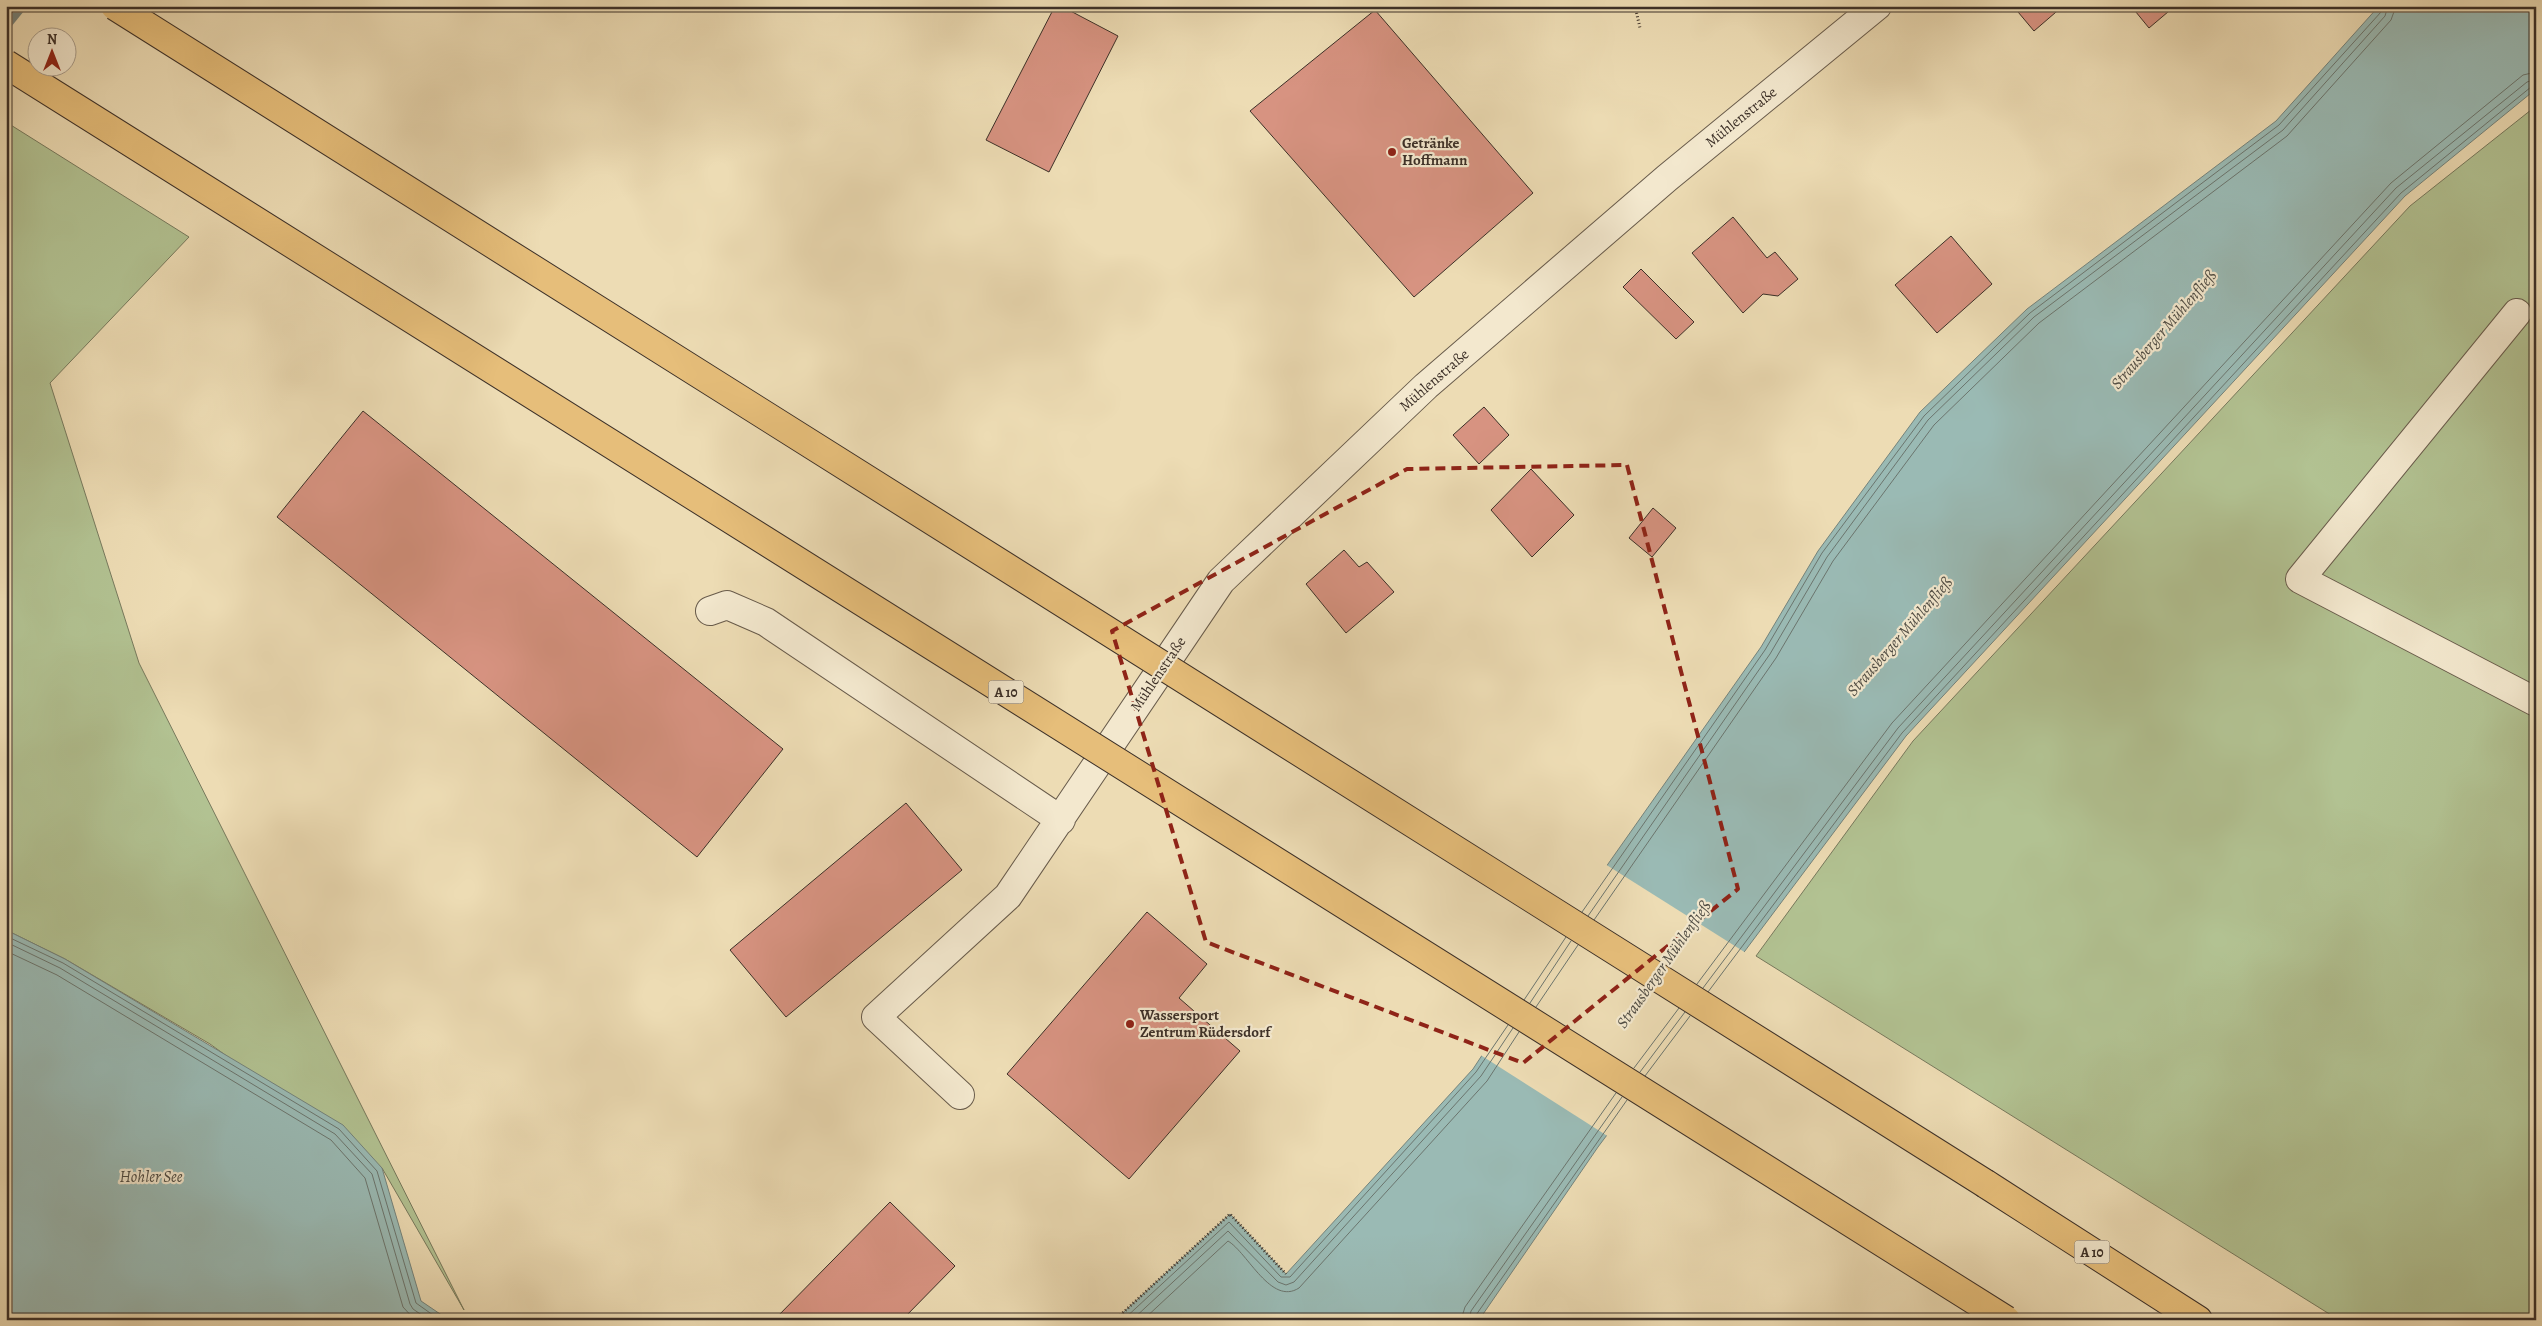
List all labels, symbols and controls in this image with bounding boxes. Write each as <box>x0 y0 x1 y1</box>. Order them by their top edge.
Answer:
north arrow <box>28 28 78 78</box>
text: N <box>47 30 57 49</box>
street label: Mühlenstraße <box>1701 82 1781 152</box>
place label: Getränke Hoffmann <box>1402 133 1468 170</box>
marker: Getränke Hoffmann <box>1386 146 1398 158</box>
water label: Strausberger Mühlenfließ <box>2106 265 2222 394</box>
street label: Mühlenstraße <box>1395 344 1473 416</box>
water label: Strausberger Mühlenfließ <box>1842 572 1958 701</box>
street label: Mühlenstraße <box>1126 632 1191 715</box>
road number: A 10 <box>988 680 1024 704</box>
water label: Strausberger Mühlenfließ <box>1611 896 1716 1033</box>
place label: Wassersport Zentrum Rüdersdorf <box>1139 1005 1272 1042</box>
marker: Wassersport Zentrum Rüdersdorf <box>1124 1018 1136 1030</box>
water label: Hohler See <box>120 1166 183 1188</box>
road number: A 10 <box>2074 1240 2110 1264</box>

